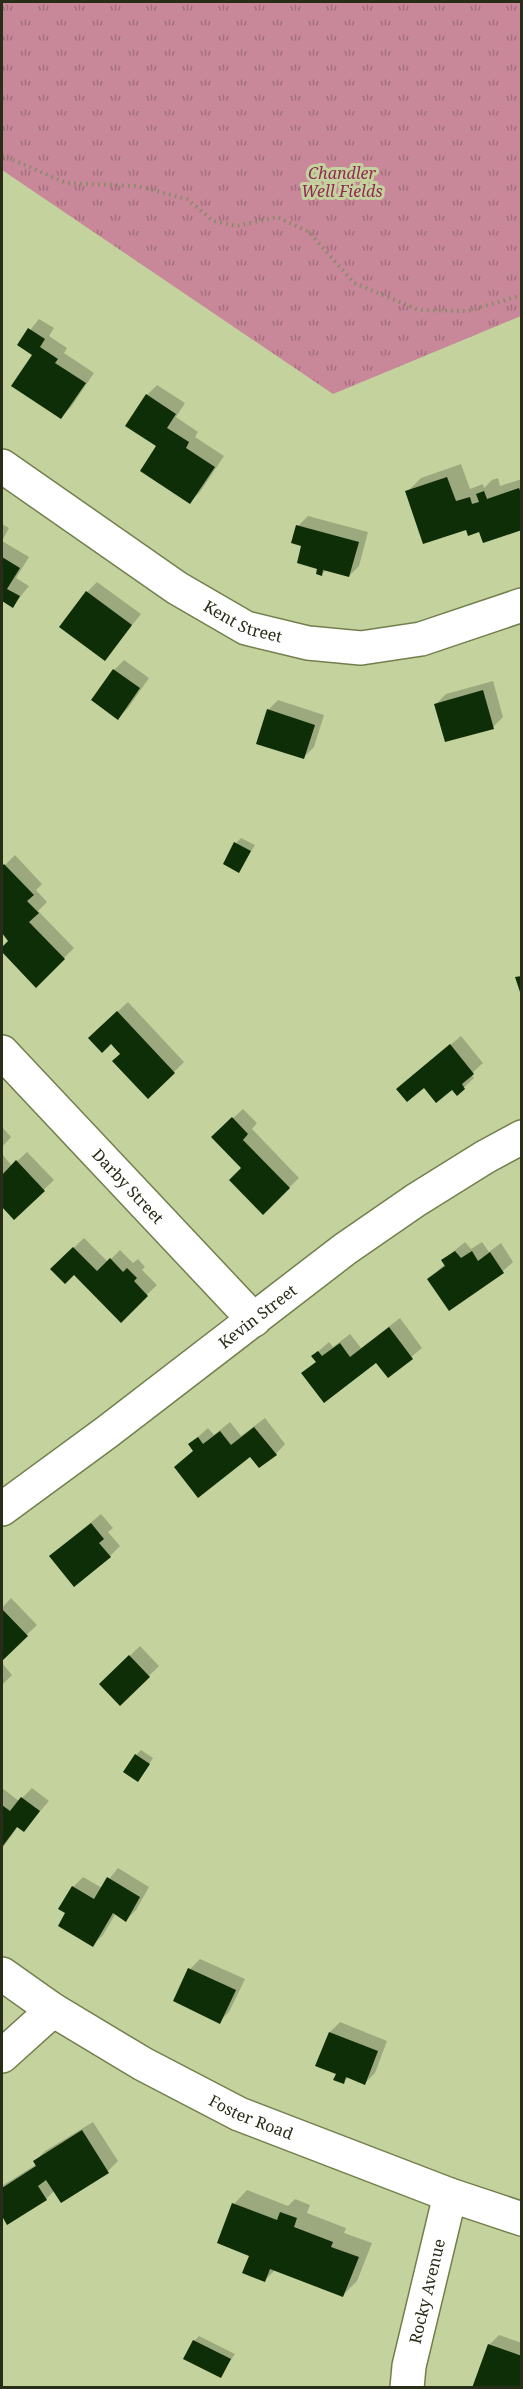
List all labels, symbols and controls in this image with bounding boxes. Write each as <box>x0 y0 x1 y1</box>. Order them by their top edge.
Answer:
park label: Chandler Well Fields <box>301 162 383 202</box>
street label: Kent Street <box>200 595 285 647</box>
street label: Darby Street <box>87 1144 169 1229</box>
street label: Kevin Street <box>214 1279 301 1353</box>
street label: Foster Road <box>205 2089 297 2145</box>
street label: Rocky Avenue <box>404 2236 450 2346</box>

